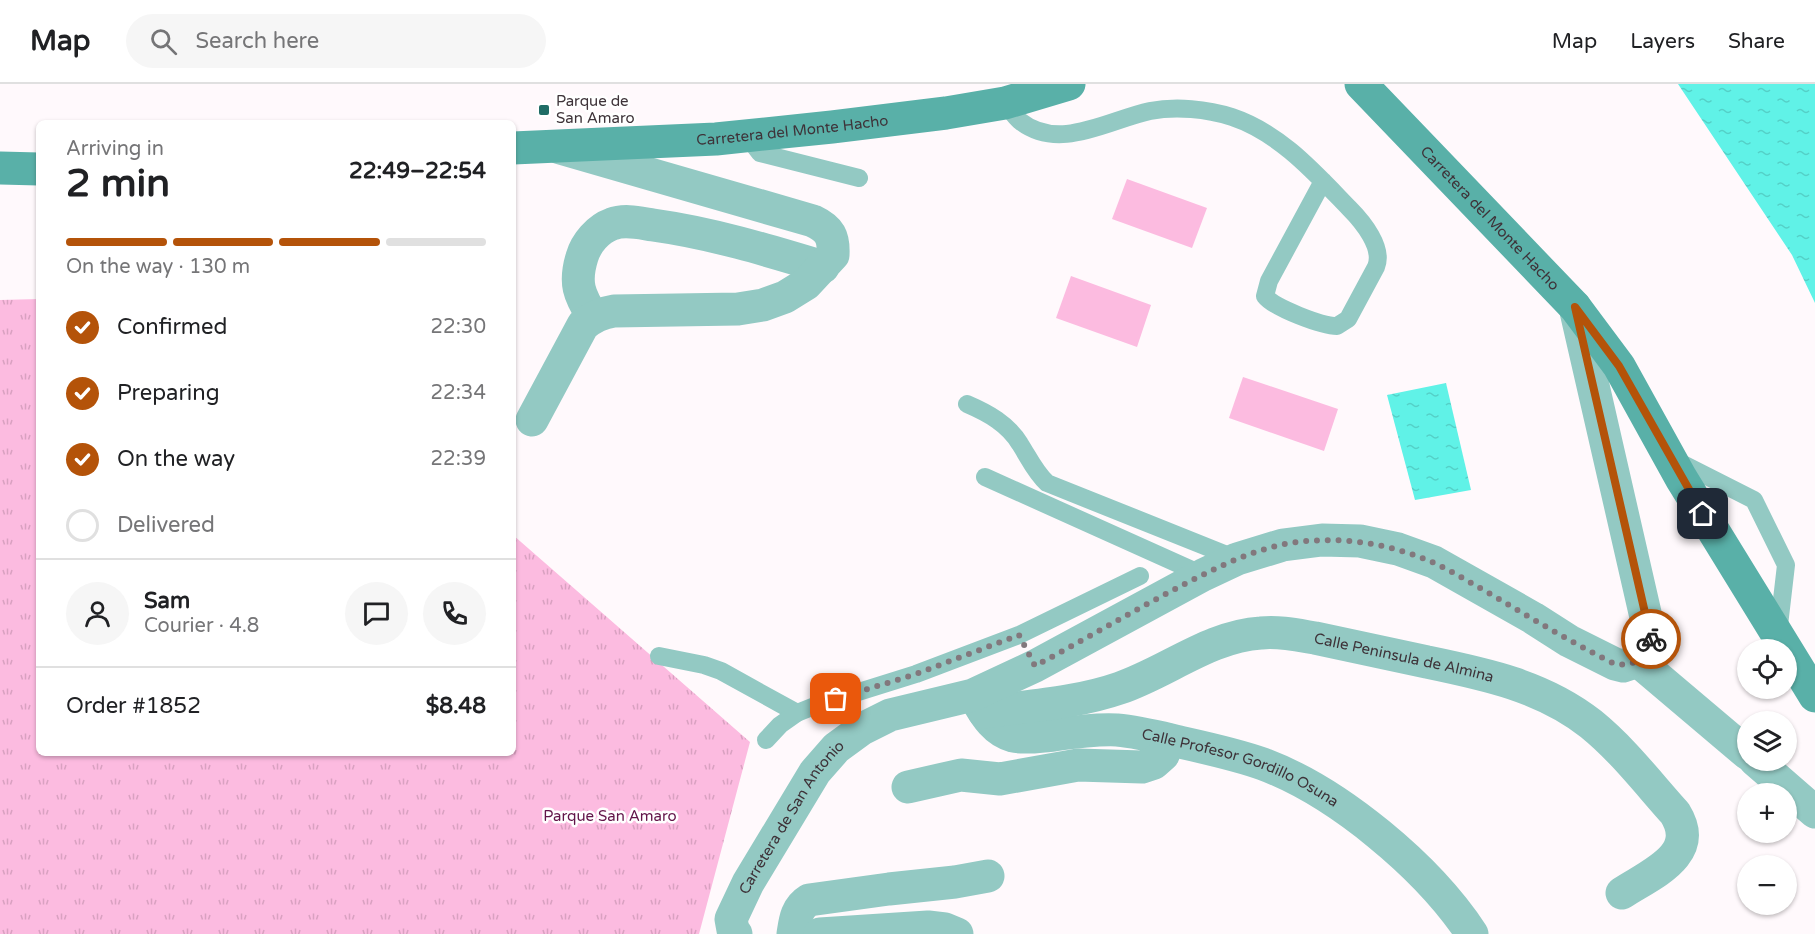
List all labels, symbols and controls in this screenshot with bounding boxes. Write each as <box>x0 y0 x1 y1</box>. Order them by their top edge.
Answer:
search box <box>126 14 546 68</box>
text: Map <box>30 24 90 58</box>
icon: search <box>147 25 180 58</box>
text: Search here <box>195 28 319 54</box>
text: Map <box>1552 29 1597 54</box>
text: Layers <box>1630 29 1695 54</box>
text: Share <box>1728 29 1785 54</box>
place label: Parque de San Amaro <box>556 92 635 127</box>
marker: Parque de San Amaro <box>537 103 551 117</box>
street label: Carretera del Monte Hacho <box>696 111 889 149</box>
text: Arriving in <box>66 137 164 161</box>
street label: Carretera del Monte Hacho <box>1416 142 1563 294</box>
text: 22:49–22:54 <box>349 158 486 184</box>
text: 2 min <box>66 160 170 207</box>
text: On the way · 130 m <box>66 255 250 279</box>
icon: check <box>66 311 99 344</box>
text: Confirmed <box>117 314 227 340</box>
text: 22:30 <box>431 315 486 339</box>
icon: check <box>66 377 99 410</box>
text: Preparing <box>117 380 220 406</box>
text: 22:34 <box>431 381 486 405</box>
icon: check <box>66 443 99 476</box>
text: On the way <box>117 446 235 472</box>
text: 22:39 <box>431 447 486 471</box>
pin <box>1677 488 1728 539</box>
icon: home <box>1686 497 1719 530</box>
text: Delivered <box>117 512 215 538</box>
button: person <box>66 582 129 645</box>
button: chat <box>345 582 408 645</box>
button: phone <box>423 582 486 645</box>
text: Sam <box>144 588 190 614</box>
courier <box>1621 609 1681 669</box>
text: Courier · 4.8 <box>144 614 259 638</box>
icon: bike <box>1635 623 1668 656</box>
street label: Calle Peninsula de Almina <box>1312 629 1496 686</box>
map controls <box>1737 639 1797 915</box>
button: locate <box>1737 639 1797 699</box>
pin <box>810 673 861 724</box>
icon: bag <box>819 682 852 715</box>
text: Order #1852 <box>66 693 201 719</box>
text: $8.48 <box>426 693 486 719</box>
button: layers <box>1737 711 1797 771</box>
street label: Calle Profesor Gordillo Osuna <box>1140 725 1342 811</box>
street label: Carretera de San Antonio <box>735 736 847 897</box>
button: + <box>1737 783 1797 843</box>
park label: Parque San Amaro <box>543 807 677 825</box>
button: − <box>1737 855 1797 915</box>

